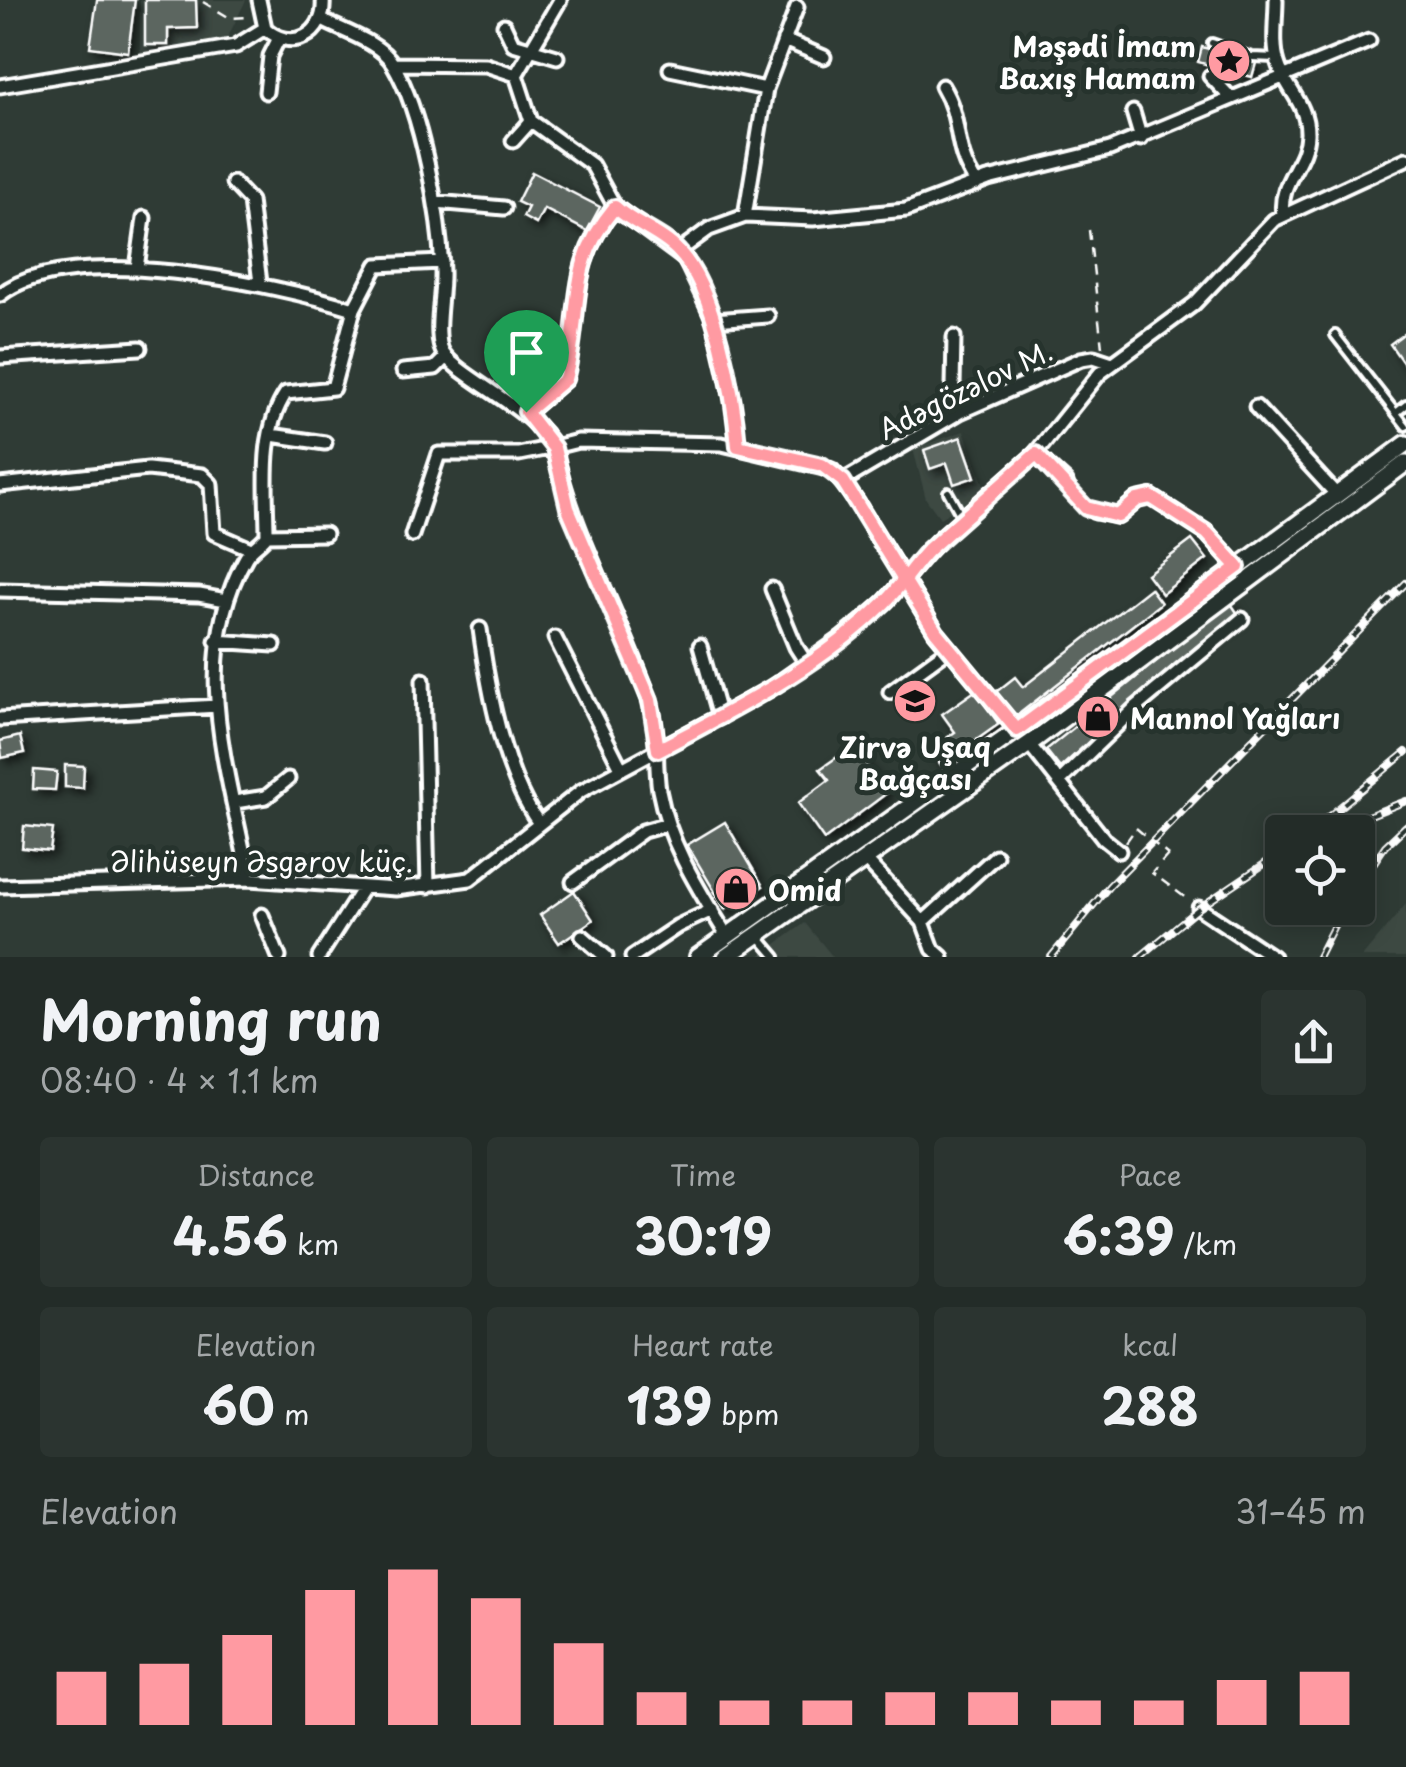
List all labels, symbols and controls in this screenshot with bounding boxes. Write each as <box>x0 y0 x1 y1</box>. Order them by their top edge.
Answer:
place label: Məşədi İmam Baxış Hamam <box>998 24 1196 99</box>
place icon: Məşədi İmam Baxış Hamam <box>1206 38 1252 84</box>
pin <box>484 310 569 413</box>
icon: arrive <box>499 325 554 380</box>
street label: Adəgözəlov M. <box>871 328 1059 450</box>
school or university icon: Zirvə Uşaq Bağçası <box>892 678 938 724</box>
shop icon: Mannol Yağları <box>1075 694 1121 740</box>
place label: Mannol Yağları <box>1130 696 1340 739</box>
place label: Zirvə Uşaq Bağçası <box>839 725 991 800</box>
map controls <box>1265 815 1375 925</box>
button: locate <box>1265 815 1375 925</box>
street label: Əlihüseyn Əsgərov küç. <box>111 839 413 882</box>
shop icon: Omid <box>713 866 759 912</box>
place label: Omid <box>768 868 842 911</box>
text: Morning run <box>40 977 382 1060</box>
button: share <box>1261 990 1366 1095</box>
text: 08:40 · 4 × 1.1 km <box>40 1056 319 1104</box>
text: Distance <box>197 1153 315 1196</box>
text: Time <box>670 1153 736 1196</box>
text: Pace <box>1118 1153 1182 1196</box>
text: 4.56 <box>173 1196 288 1272</box>
text: 30:19 <box>634 1196 772 1272</box>
text: 6:39 <box>1063 1196 1175 1272</box>
text: km <box>288 1222 339 1265</box>
text: /km <box>1175 1222 1237 1265</box>
text: Elevation <box>196 1323 316 1366</box>
text: Heart rate <box>632 1323 774 1366</box>
text: kcal <box>1122 1323 1178 1366</box>
text: 60 <box>203 1366 275 1442</box>
text: 139 <box>627 1366 712 1442</box>
text: 288 <box>1101 1366 1199 1442</box>
text: m <box>275 1392 309 1435</box>
text: bpm <box>712 1392 779 1435</box>
text: Elevation <box>40 1487 178 1535</box>
text: 31–45 m <box>1235 1487 1366 1535</box>

